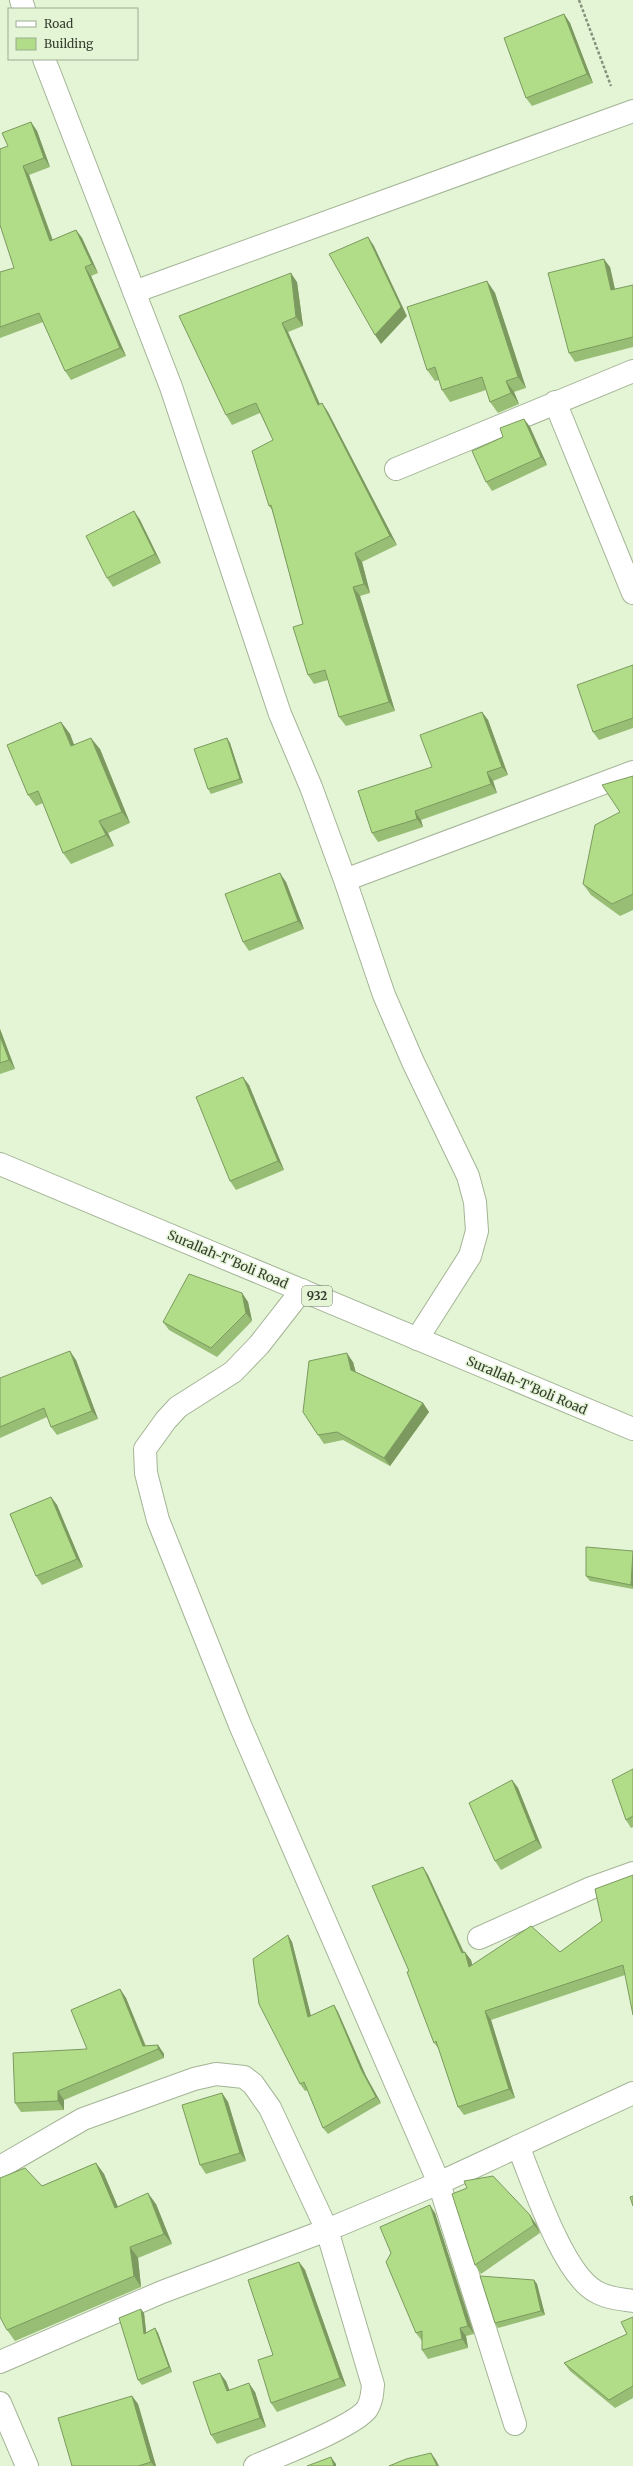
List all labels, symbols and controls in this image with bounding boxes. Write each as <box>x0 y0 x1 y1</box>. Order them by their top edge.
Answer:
legend <box>8 8 138 60</box>
text: Road <box>44 16 73 31</box>
text: Building <box>44 36 94 51</box>
street label: Surallah-T'Boli Road <box>165 1226 291 1293</box>
road number: 932 <box>302 1286 332 1306</box>
street label: Surallah-T'Boli Road <box>464 1352 590 1419</box>

